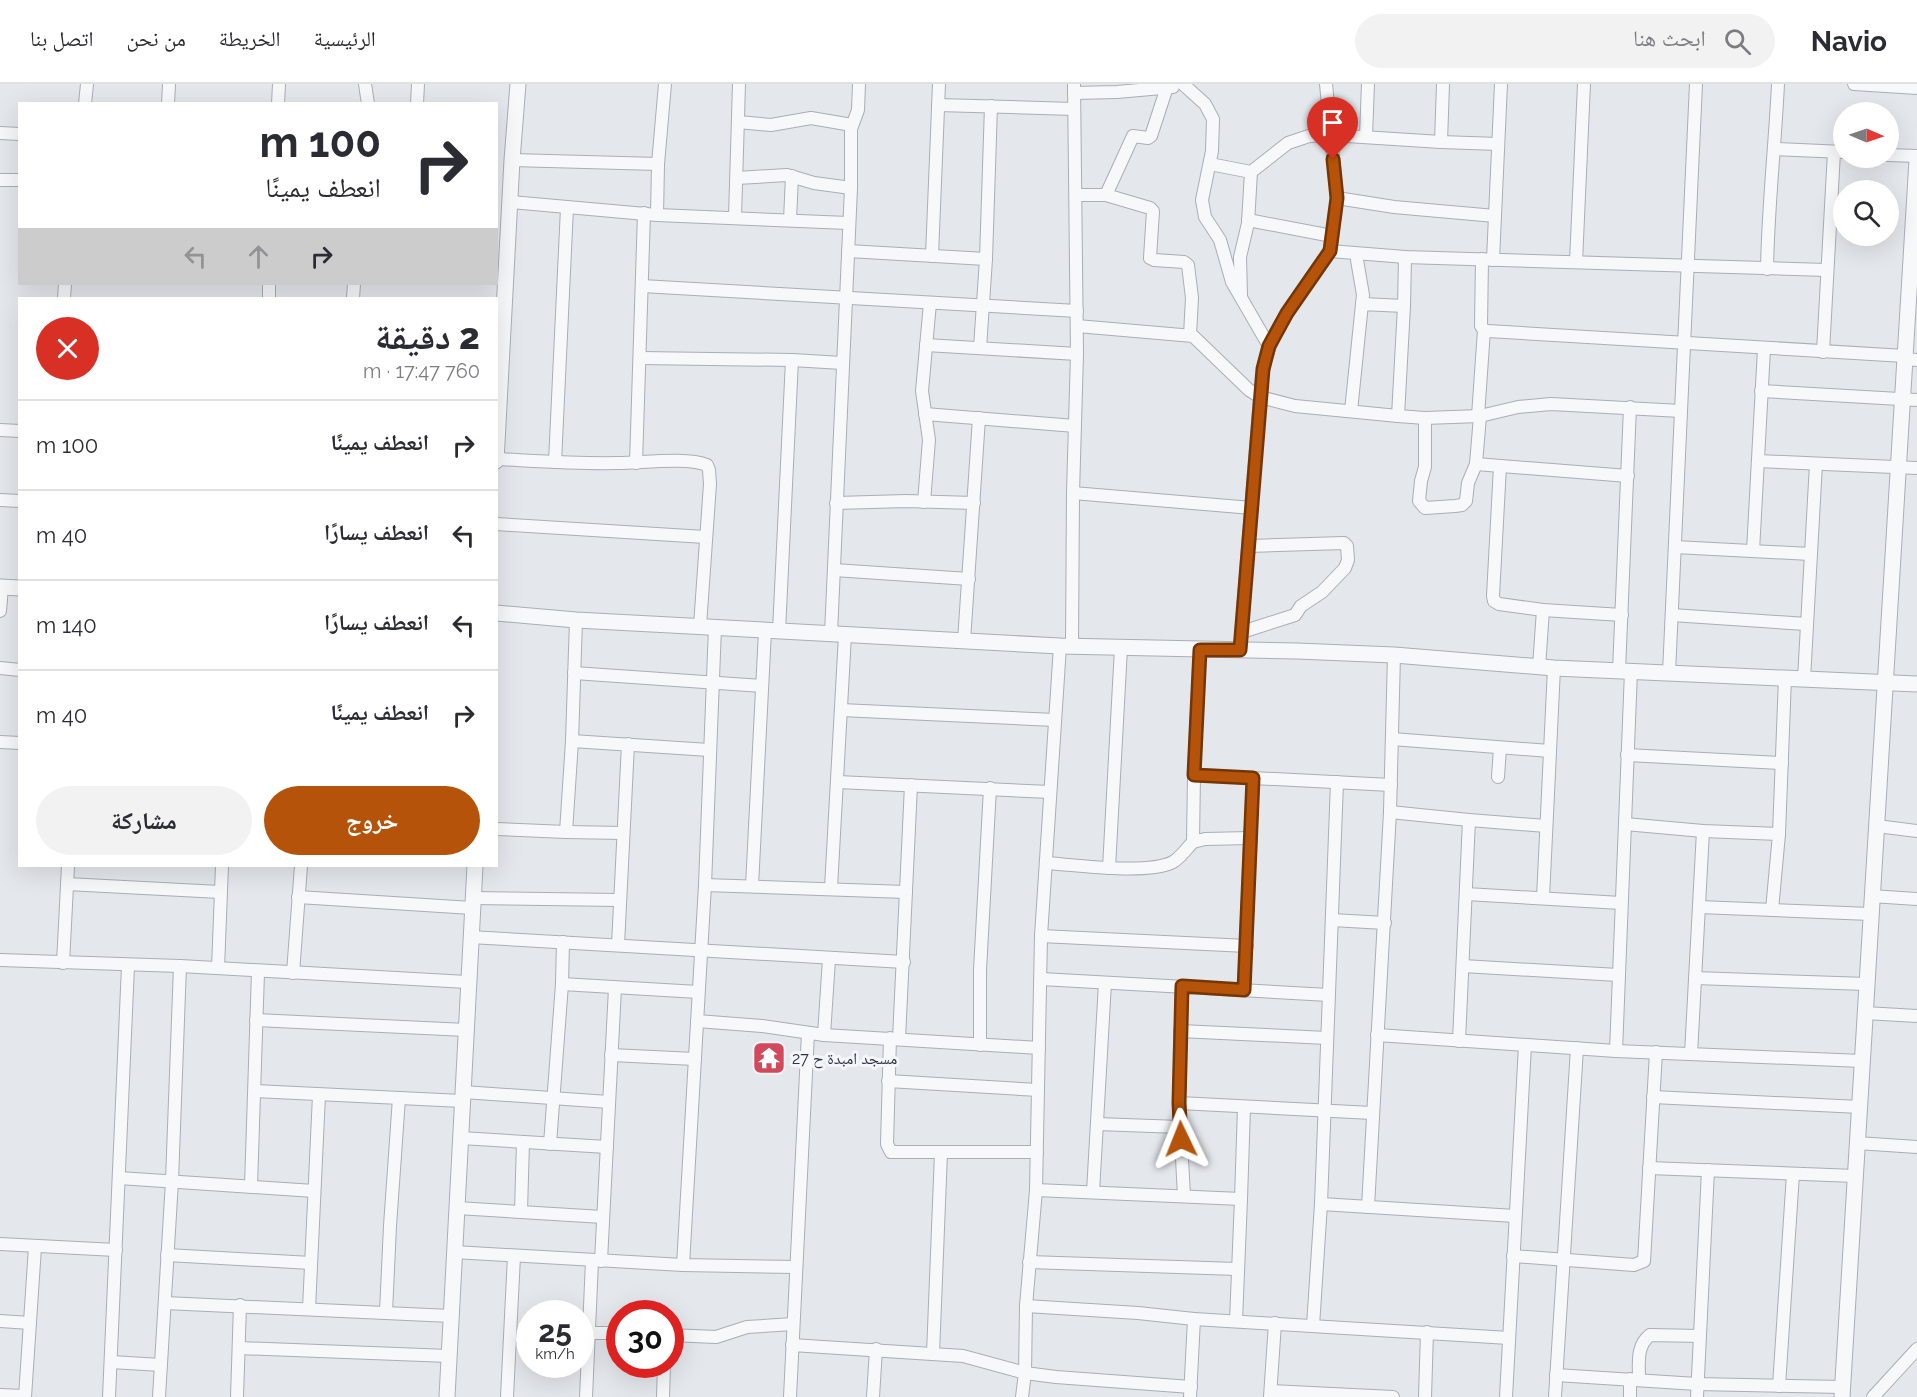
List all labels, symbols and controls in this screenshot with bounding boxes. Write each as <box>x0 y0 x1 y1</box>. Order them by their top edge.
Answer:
search box <box>1355 14 1775 68</box>
text: ابحث هنا <box>1633 25 1706 51</box>
icon: search <box>1721 25 1754 58</box>
text: Navio <box>1811 25 1887 58</box>
text: اتصل بنا <box>30 26 94 51</box>
text: من نحن <box>127 26 186 51</box>
text: الخريطة <box>219 26 281 51</box>
text: الرئيسية <box>314 26 376 51</box>
pin <box>1307 97 1358 159</box>
north arrow <box>1833 102 1899 168</box>
map controls <box>1833 102 1899 246</box>
icon: arrive <box>1316 106 1349 139</box>
text: 100 m <box>259 118 381 167</box>
icon: right <box>402 126 480 204</box>
text: انعطف يمينًا <box>265 172 381 203</box>
button: search <box>1833 180 1899 246</box>
icon: left <box>179 240 212 273</box>
icon: ahead <box>242 240 275 273</box>
icon: right <box>305 240 338 273</box>
text: 2 دقيقة <box>375 315 480 357</box>
button: close <box>36 317 99 380</box>
text: 760 m · 17:47 <box>363 359 480 383</box>
text: انعطف يمينًا <box>330 429 429 455</box>
icon: right <box>447 429 480 462</box>
text: 100 m <box>36 432 98 458</box>
text: انعطف يسارًا <box>324 519 429 545</box>
icon: left <box>447 519 480 552</box>
text: 40 m <box>36 522 87 548</box>
text: انعطف يسارًا <box>324 609 429 635</box>
icon: left <box>447 609 480 642</box>
text: 140 m <box>36 612 97 638</box>
text: انعطف يمينًا <box>330 699 429 725</box>
icon: right <box>447 699 480 732</box>
text: 40 m <box>36 702 87 728</box>
button: مشاركة <box>36 786 252 855</box>
button: خروج <box>264 786 480 855</box>
temple icon: مسجد امبدة ح 27 <box>751 1040 787 1076</box>
place label: مسجد امبدة ح 27 <box>792 1049 897 1069</box>
position arrow <box>1149 1107 1213 1171</box>
speed limit sign: 30 <box>606 1300 684 1378</box>
text: 25 <box>538 1314 572 1349</box>
text: km/h <box>535 1345 575 1363</box>

